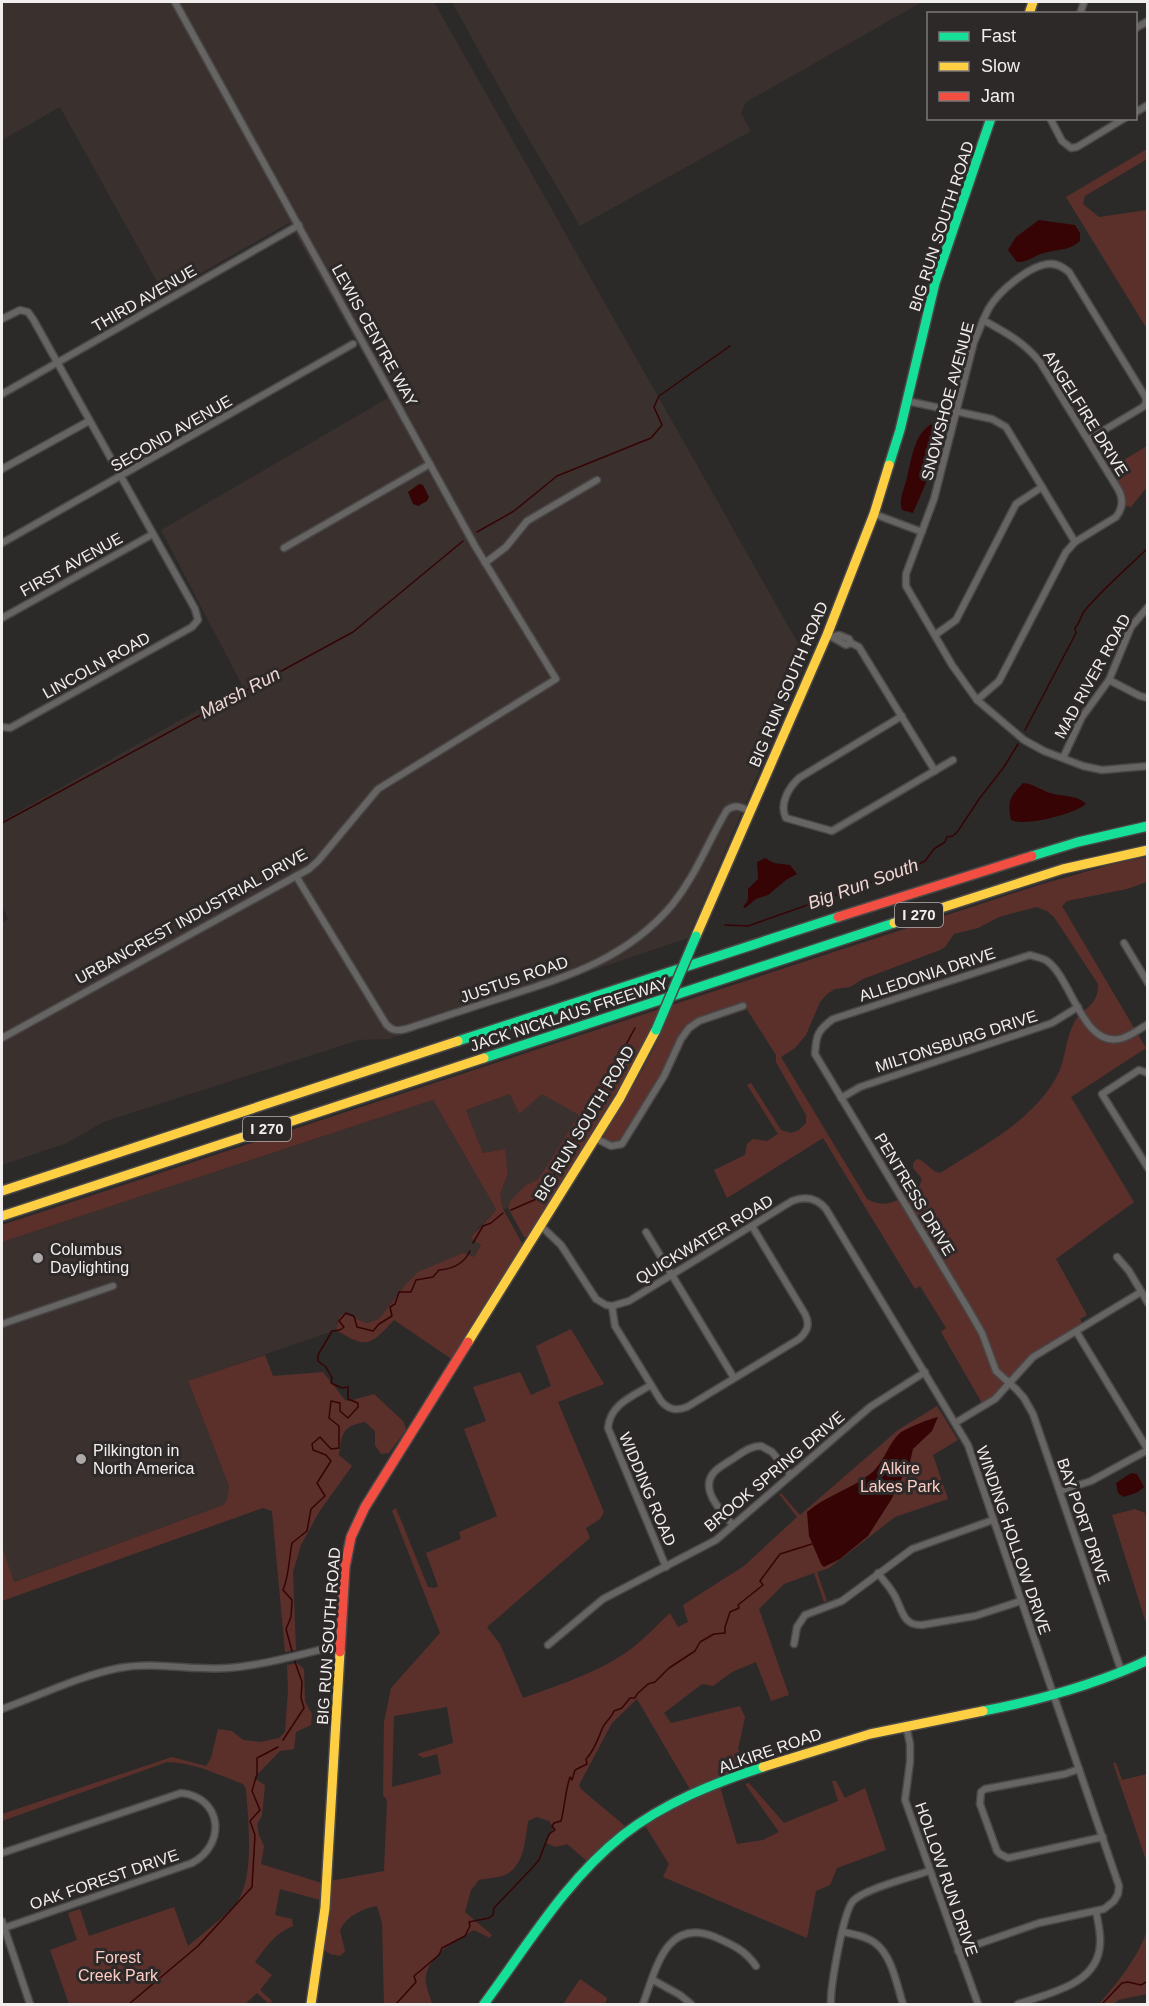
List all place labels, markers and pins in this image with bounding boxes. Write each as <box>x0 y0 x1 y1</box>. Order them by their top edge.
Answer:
place label: Columbus Daylighting <box>50 1241 129 1276</box>
marker: Columbus Daylighting <box>31 1251 45 1265</box>
place label: Pilkington in North America <box>93 1442 194 1477</box>
marker: Pilkington in North America <box>74 1452 88 1466</box>

